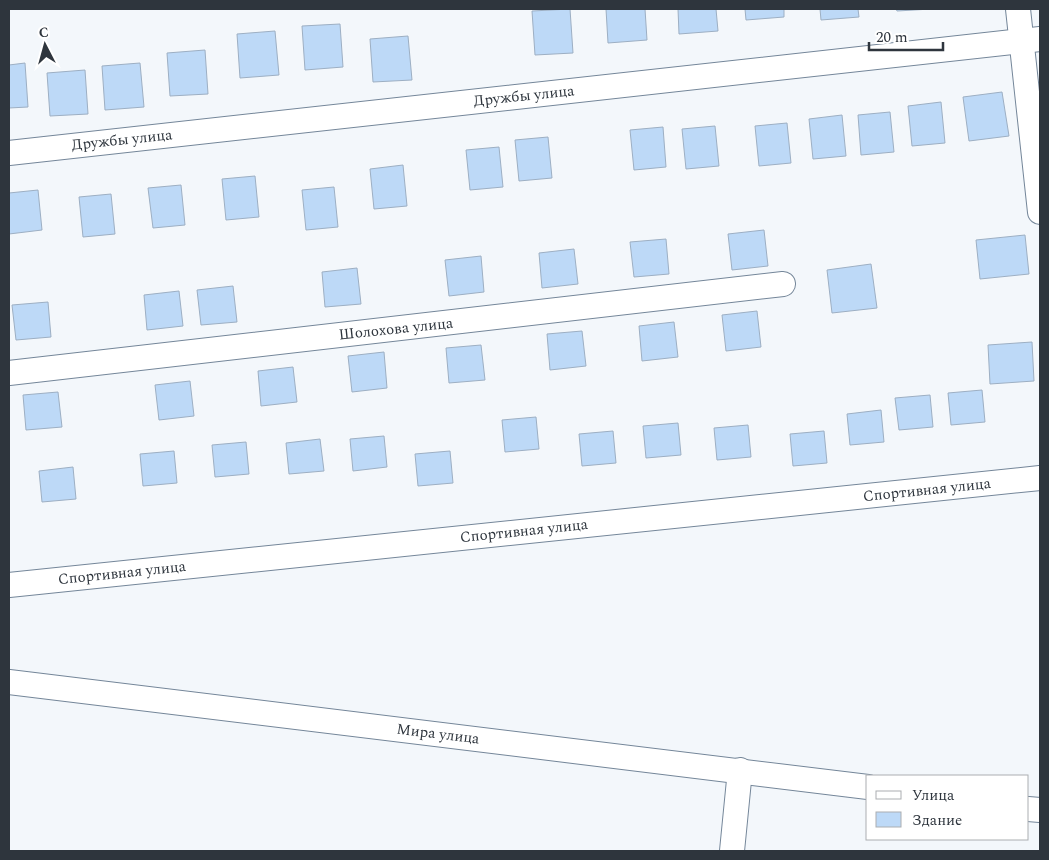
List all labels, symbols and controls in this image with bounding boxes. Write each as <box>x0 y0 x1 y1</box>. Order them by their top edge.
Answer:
north arrow <box>20 20 70 70</box>
scale bar <box>869 20 943 52</box>
text: С <box>38 22 50 44</box>
text: 20 m <box>876 26 908 49</box>
street label: Дружбы улица <box>472 79 576 113</box>
street label: Дружбы улица <box>70 123 174 157</box>
street label: Шолохова улица <box>338 311 455 346</box>
street label: Спортивная улица <box>862 472 993 508</box>
street label: Спортивная улица <box>459 513 590 549</box>
street label: Спортивная улица <box>57 555 188 591</box>
street label: Мира улица <box>395 717 481 751</box>
legend <box>866 775 1029 840</box>
text: Улица <box>912 784 955 807</box>
text: Здание <box>912 809 962 832</box>

